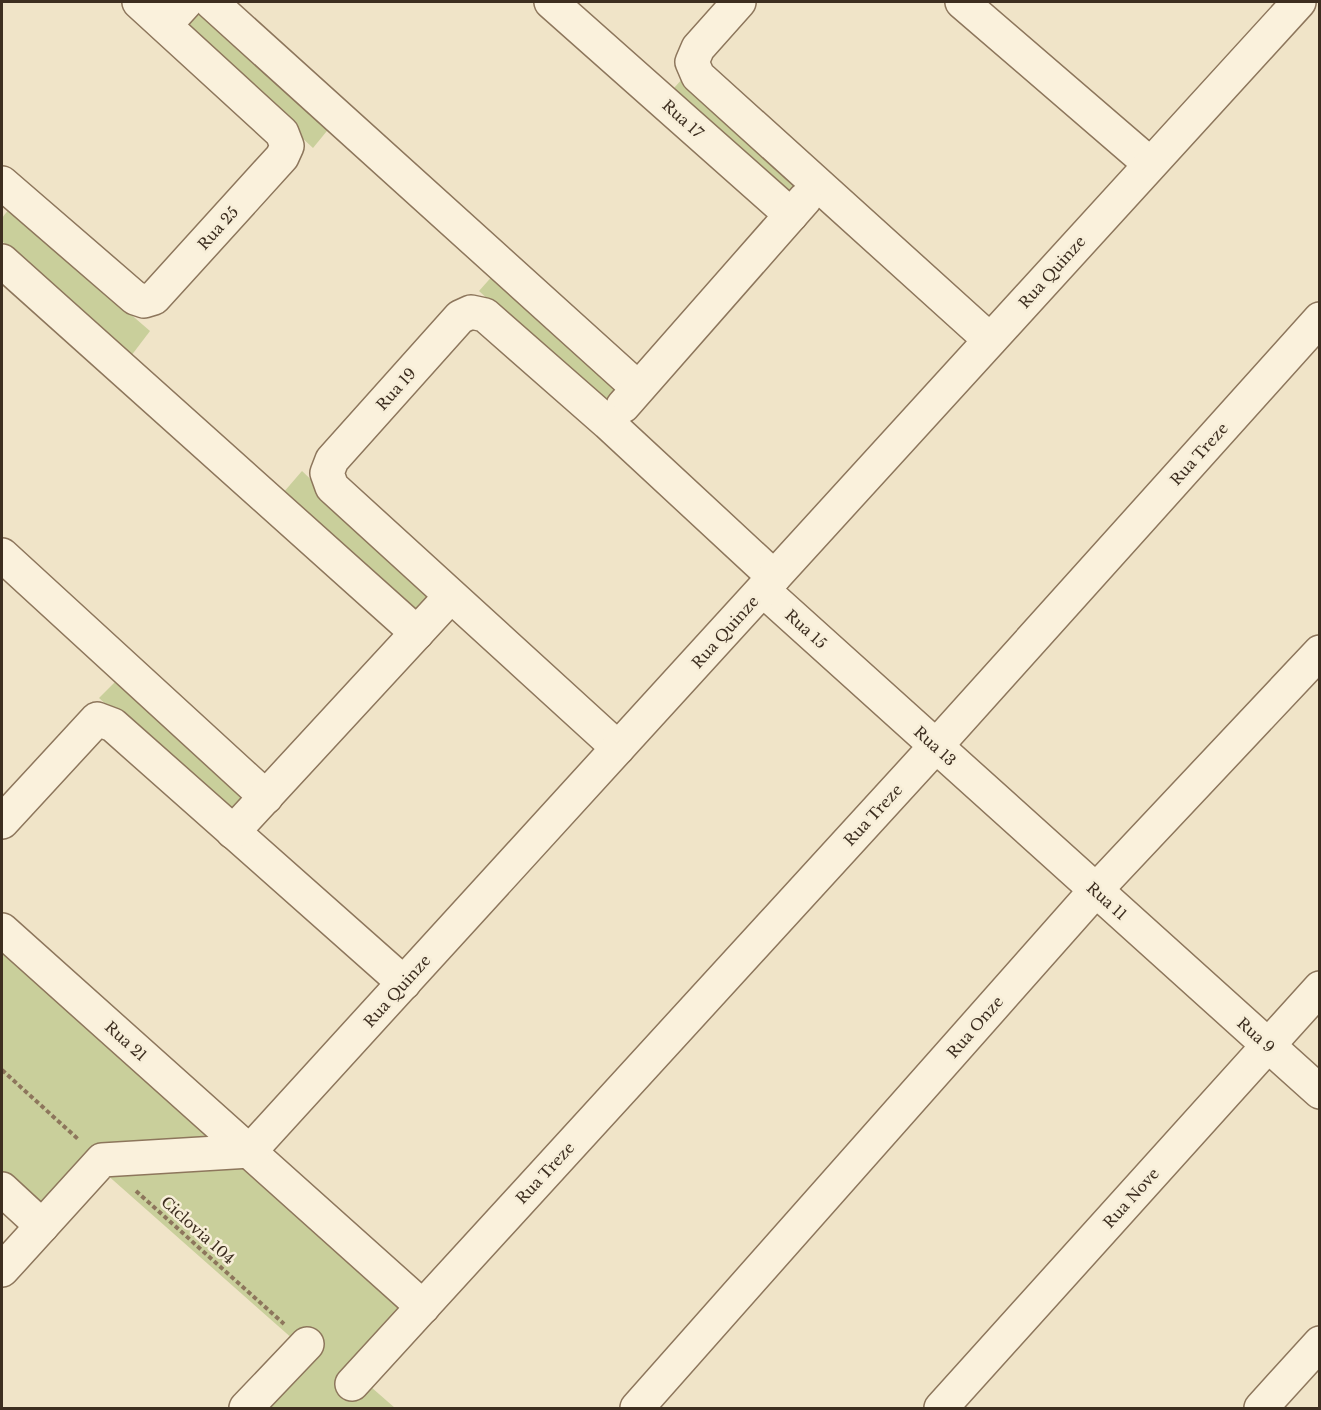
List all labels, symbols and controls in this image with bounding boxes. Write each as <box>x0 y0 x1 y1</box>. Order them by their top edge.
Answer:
street label: Rua 17 <box>659 96 708 143</box>
street label: Rua 25 <box>194 202 242 254</box>
street label: Rua Quinze <box>1014 232 1090 312</box>
street label: Rua 19 <box>372 364 420 414</box>
street label: Rua Treze <box>1166 419 1232 489</box>
street label: Rua Quinze <box>687 592 763 672</box>
street label: Rua 15 <box>781 605 831 653</box>
street label: Rua 13 <box>910 722 960 770</box>
street label: Rua Treze <box>840 780 906 850</box>
street label: Rua 11 <box>1083 878 1131 924</box>
street label: Rua Quinze <box>359 951 435 1031</box>
street label: Rua Onze <box>943 992 1007 1062</box>
street label: Rua 9 <box>1233 1013 1279 1057</box>
street label: Rua 21 <box>101 1017 151 1065</box>
street label: Rua Treze <box>512 1138 578 1208</box>
street label: Rua Nove <box>1099 1164 1163 1232</box>
street label: Ciclovia 104 <box>157 1192 239 1268</box>

